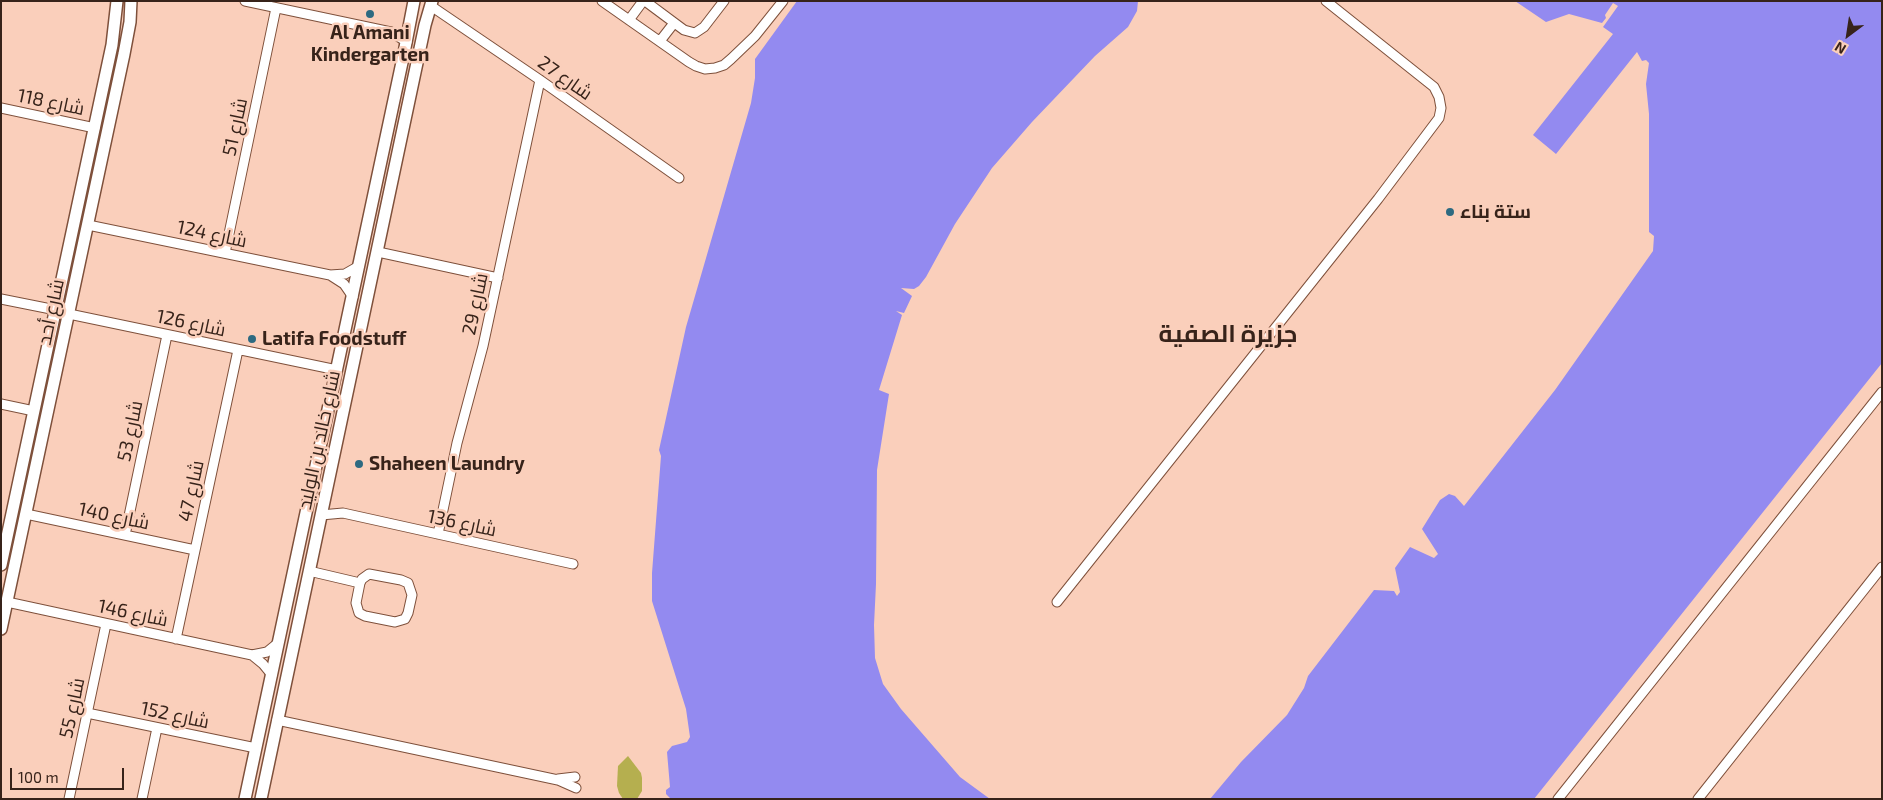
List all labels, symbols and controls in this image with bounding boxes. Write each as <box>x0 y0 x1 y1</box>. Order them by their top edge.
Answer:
marker: Al Amani Kindergarten <box>364 8 376 20</box>
north arrow <box>1823 10 1873 60</box>
place label: Al Amani Kindergarten <box>311 22 429 66</box>
text: N <box>1831 38 1849 58</box>
street label: شارع 27 <box>533 51 597 105</box>
street label: شارع 118 <box>16 84 86 120</box>
street label: شارع 51 <box>218 96 252 158</box>
place label: ستة بناء <box>1460 201 1531 223</box>
marker: ستة بناء <box>1444 206 1456 218</box>
street label: شارع 124 <box>175 215 249 253</box>
street label: شارع 29 <box>457 271 493 337</box>
street label: شارع أحد <box>33 277 69 347</box>
street label: شارع 126 <box>154 305 228 341</box>
district label: جزيرة الصفية <box>1159 320 1297 348</box>
place label: Latifa Foodstuff <box>262 328 406 350</box>
marker: Latifa Foodstuff <box>246 333 258 345</box>
street label: شارع خالد بن الوليد <box>293 368 345 512</box>
street label: شارع 53 <box>112 398 148 464</box>
place label: Shaheen Laundry <box>369 453 525 475</box>
street label: شارع 47 <box>173 458 209 524</box>
marker: Shaheen Laundry <box>353 458 365 470</box>
street label: شارع 140 <box>77 497 151 535</box>
street label: شارع 136 <box>425 505 499 541</box>
street label: شارع 146 <box>96 594 170 632</box>
street label: شارع 55 <box>54 676 90 740</box>
street label: شارع 152 <box>139 697 211 733</box>
scale bar <box>12 758 126 790</box>
text: 100 m <box>18 768 59 786</box>

